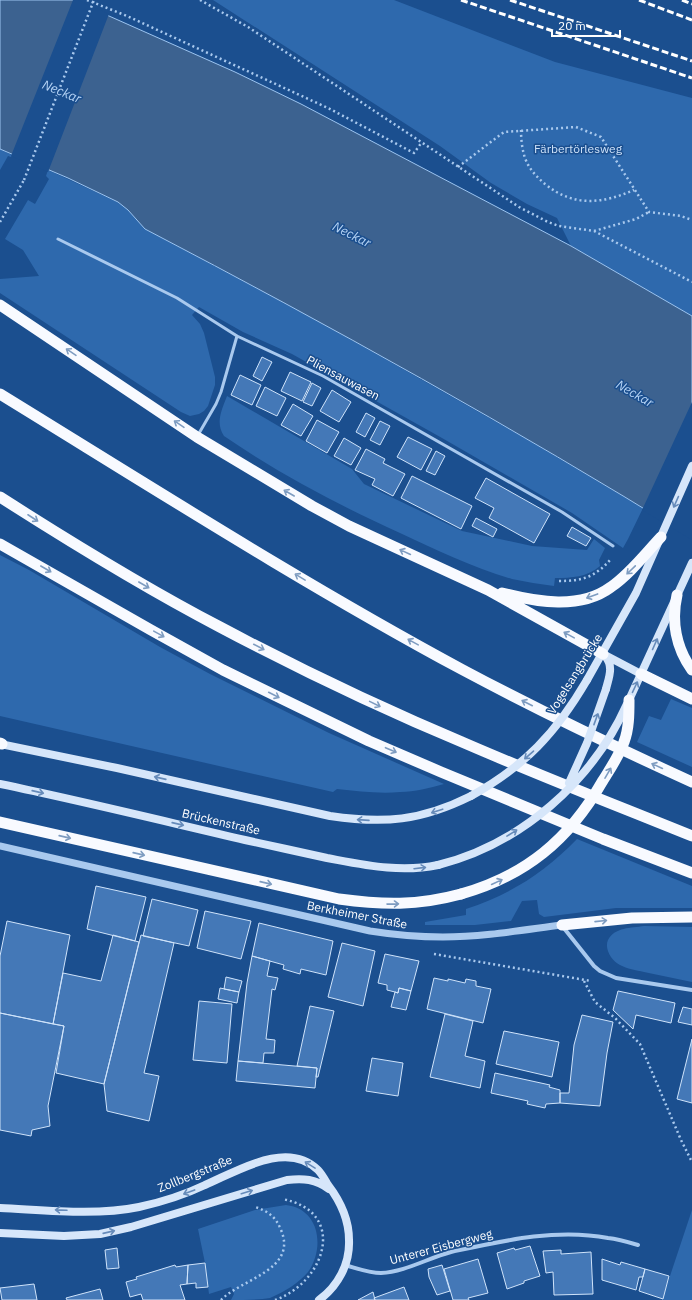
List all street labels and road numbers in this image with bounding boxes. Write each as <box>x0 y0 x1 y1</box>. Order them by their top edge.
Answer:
street label: Pliensauwasen <box>304 352 382 403</box>
street label: Vogelsangbrücke <box>544 630 606 717</box>
street label: Brückenstraße <box>181 805 262 838</box>
street label: Berkheimer Straße <box>306 897 409 932</box>
street label: Zollbergstraße <box>155 1152 235 1195</box>
street label: Unterer Eisbergweg <box>388 1225 495 1267</box>

